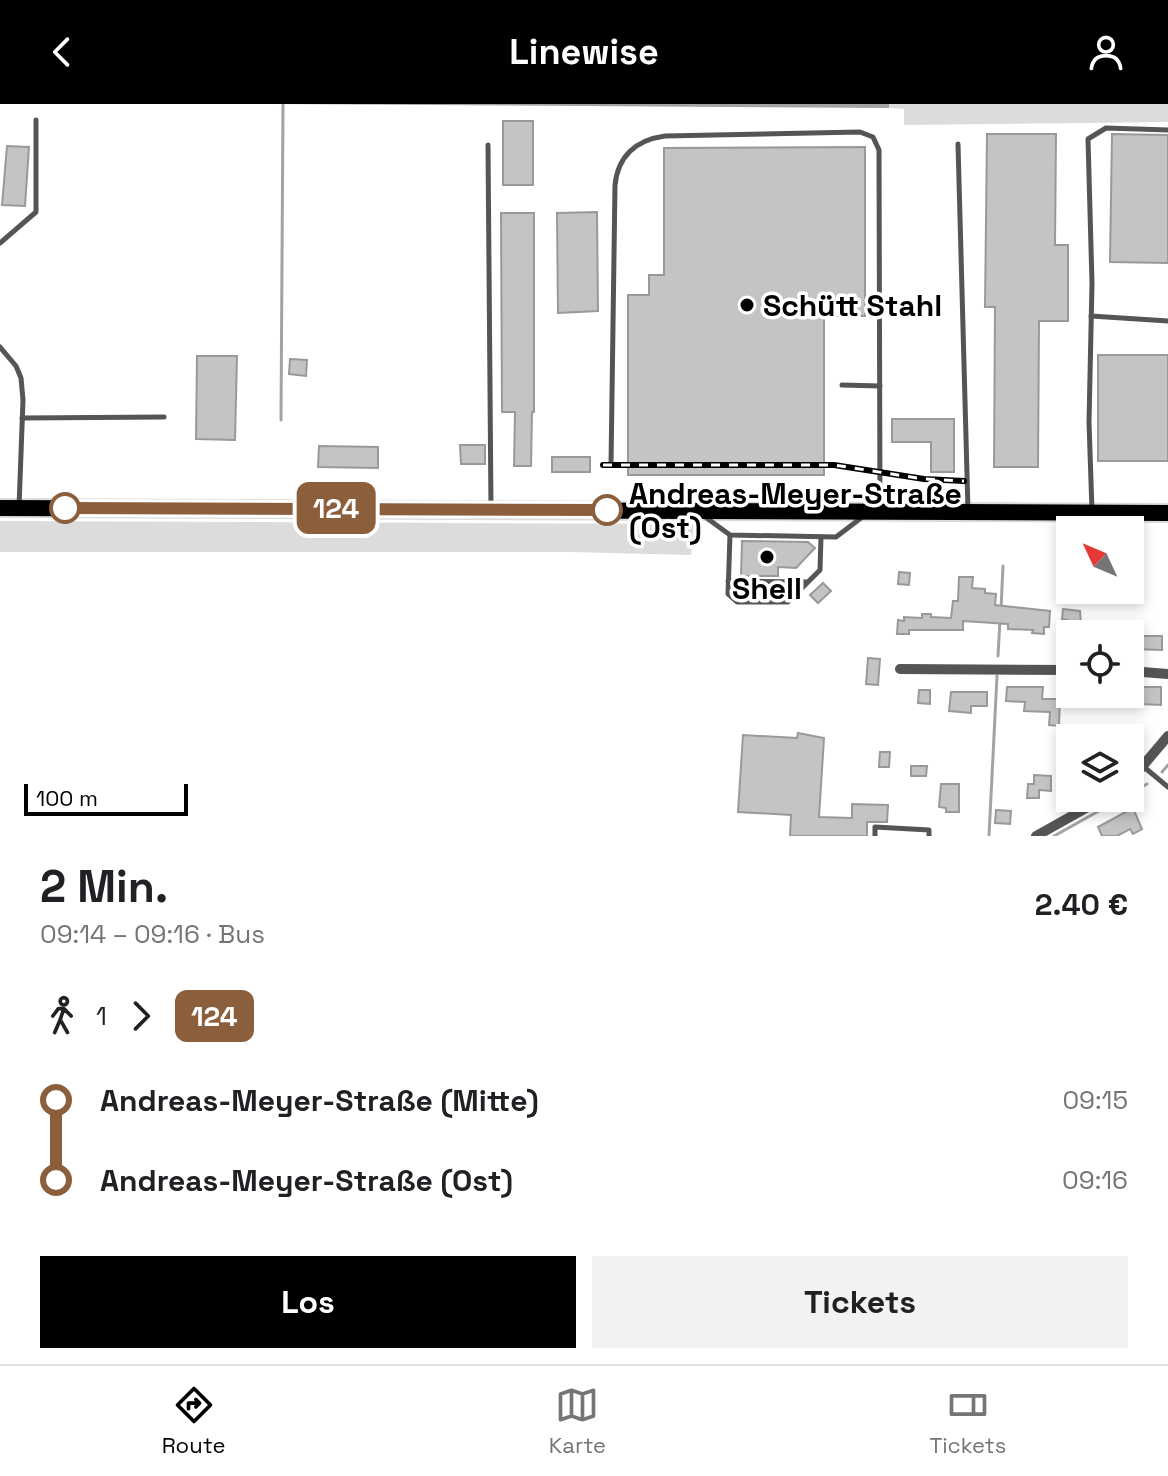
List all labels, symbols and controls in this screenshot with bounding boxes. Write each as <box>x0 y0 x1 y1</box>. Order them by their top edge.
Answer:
text: Linewise <box>509 29 659 75</box>
icon: back <box>40 30 84 74</box>
icon: person <box>1084 30 1128 74</box>
place label: Schütt Stahl <box>763 286 942 325</box>
marker: Schütt Stahl <box>738 296 756 314</box>
place label: Andreas-Meyer-Straße (Ost) <box>629 474 962 547</box>
line badge: 124 <box>290 482 382 534</box>
text: 124 <box>313 490 359 526</box>
unlabelled marker <box>50 493 80 523</box>
marker: Andreas-Meyer-Straße (Ost) <box>592 495 622 525</box>
north arrow <box>1056 516 1144 604</box>
map controls <box>1056 516 1144 812</box>
marker: Shell <box>758 548 776 566</box>
place label: Shell <box>732 569 802 608</box>
button: locate <box>1056 620 1144 708</box>
button: layers <box>1056 724 1144 812</box>
scale bar <box>24 780 188 816</box>
text: 100 m <box>36 784 98 812</box>
text: 2 Min. <box>40 859 168 915</box>
text: 2.40 € <box>1035 885 1128 924</box>
text: 09:14 – 09:16 · Bus <box>40 917 265 951</box>
icon: walk <box>40 994 84 1038</box>
icon: forward <box>119 994 163 1038</box>
text: 124 <box>191 998 238 1034</box>
text: 1 <box>96 999 107 1033</box>
text: Andreas-Meyer-Straße (Mitte) <box>100 1081 539 1120</box>
text: 09:15 <box>1062 1083 1128 1117</box>
text: Andreas-Meyer-Straße (Ost) <box>100 1161 513 1200</box>
text: 09:16 <box>1062 1163 1128 1197</box>
button: Los <box>40 1256 576 1348</box>
button: Tickets <box>592 1256 1128 1348</box>
tab: Route <box>162 1383 225 1459</box>
tab: Karte <box>549 1383 606 1459</box>
tab: Tickets <box>929 1383 1006 1459</box>

